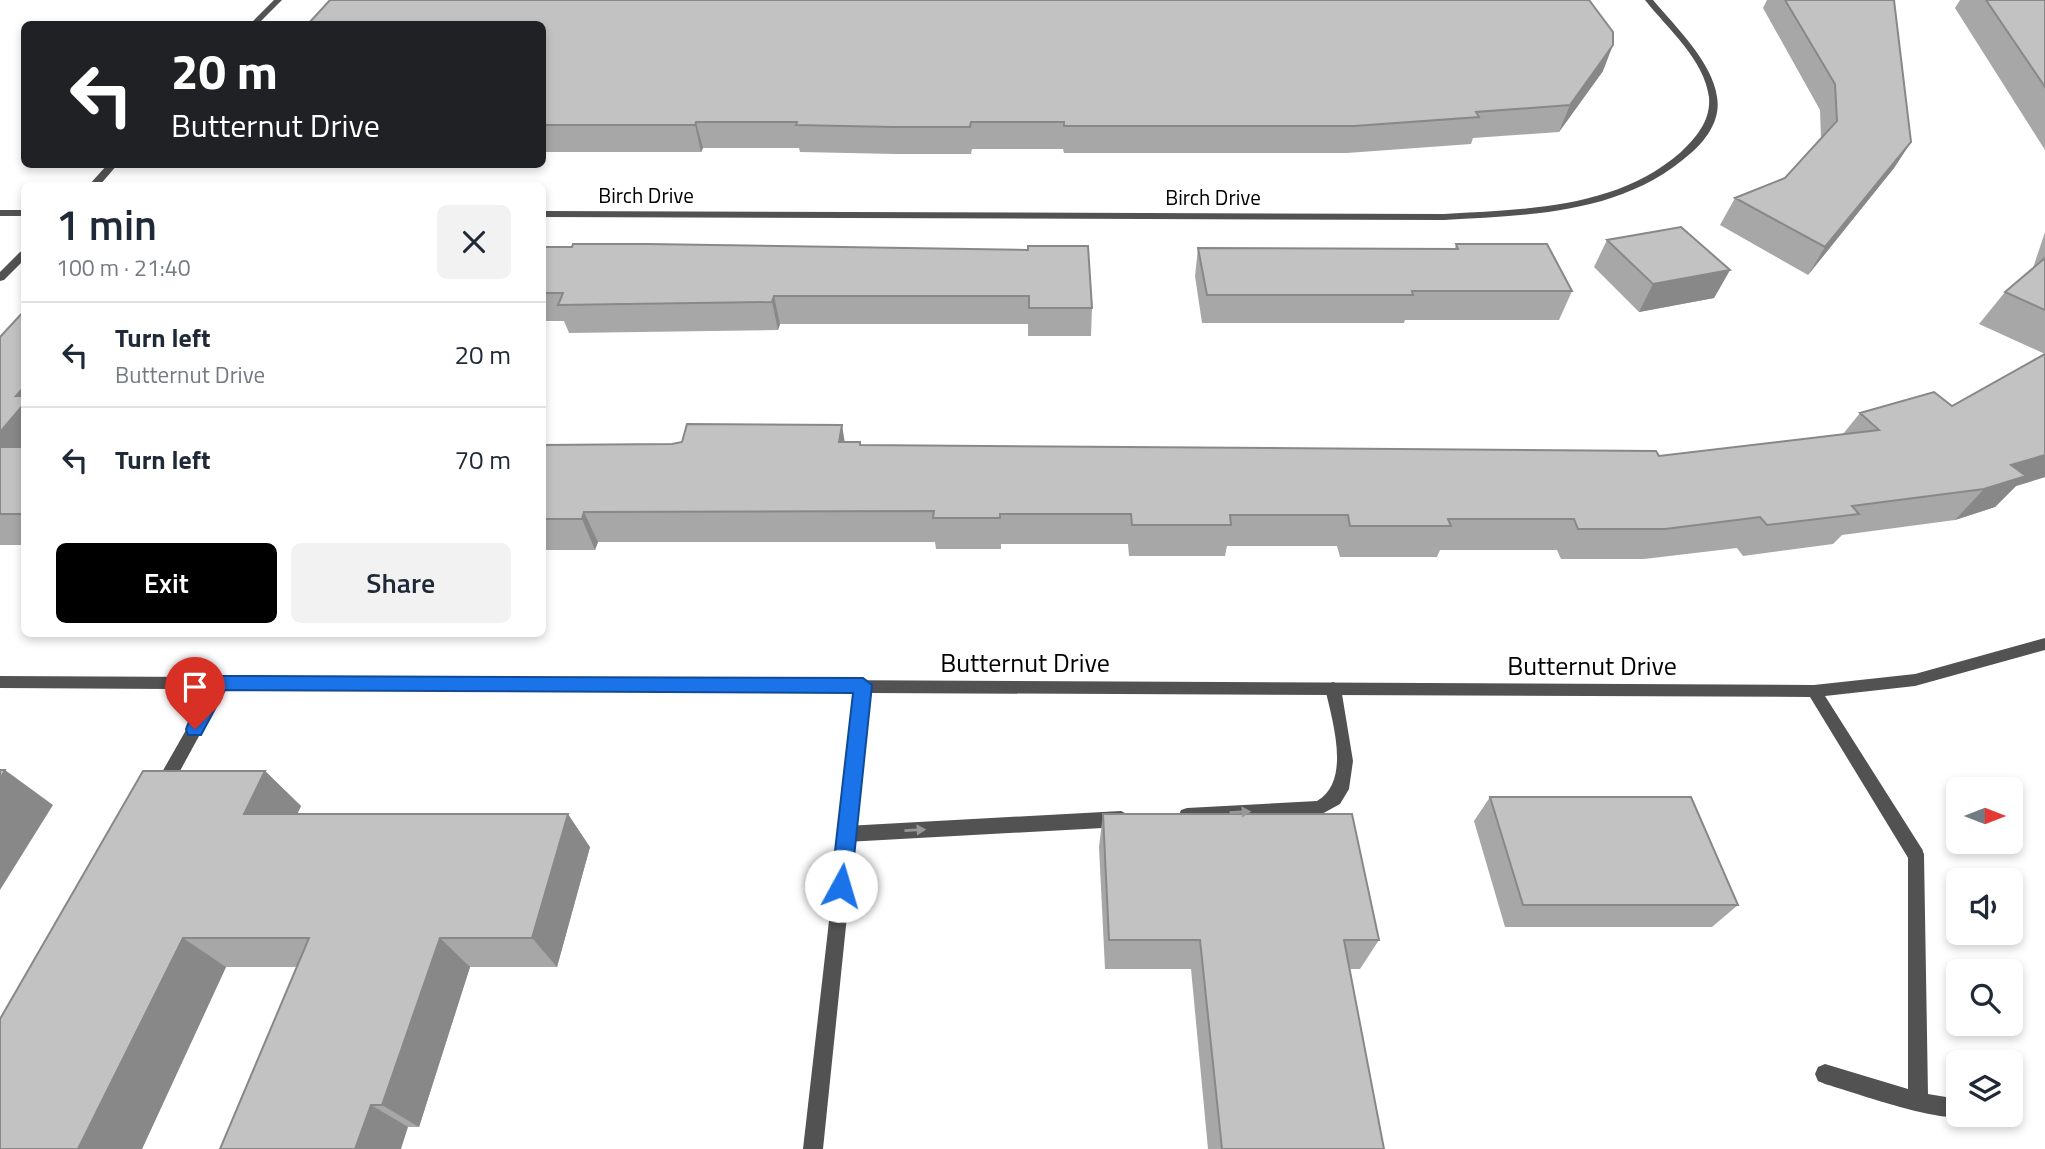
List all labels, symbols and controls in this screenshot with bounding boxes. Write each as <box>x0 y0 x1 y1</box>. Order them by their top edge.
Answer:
text: 20 m <box>171 33 278 108</box>
icon: left <box>56 49 147 140</box>
text: Butternut Drive <box>171 101 380 149</box>
street label: Birch Drive <box>598 179 694 211</box>
street label: Birch Drive <box>1165 181 1261 213</box>
text: 1 min <box>56 192 157 256</box>
button: close <box>437 205 511 279</box>
text: 100 m · 21:40 <box>56 250 191 285</box>
text: Turn left <box>115 318 210 357</box>
text: 20 m <box>454 335 511 374</box>
icon: left <box>56 336 94 374</box>
text: Butternut Drive <box>115 357 265 392</box>
text: Turn left <box>115 440 210 479</box>
text: 70 m <box>454 440 511 479</box>
icon: left <box>56 441 94 479</box>
button: Exit <box>56 543 277 623</box>
button: Share <box>291 543 511 623</box>
street label: Butternut Drive <box>940 643 1110 682</box>
street label: Butternut Drive <box>1507 646 1677 685</box>
pin <box>165 657 225 729</box>
icon: arrive <box>176 668 214 706</box>
north arrow <box>1946 777 2023 854</box>
map controls <box>1946 777 2023 1127</box>
one-way arrow <box>1229 807 1251 818</box>
one-way arrow <box>904 824 926 835</box>
position arrow <box>804 849 878 923</box>
button: sound <box>1946 868 2023 945</box>
button: search <box>1946 959 2023 1036</box>
button: layers <box>1946 1050 2023 1127</box>

